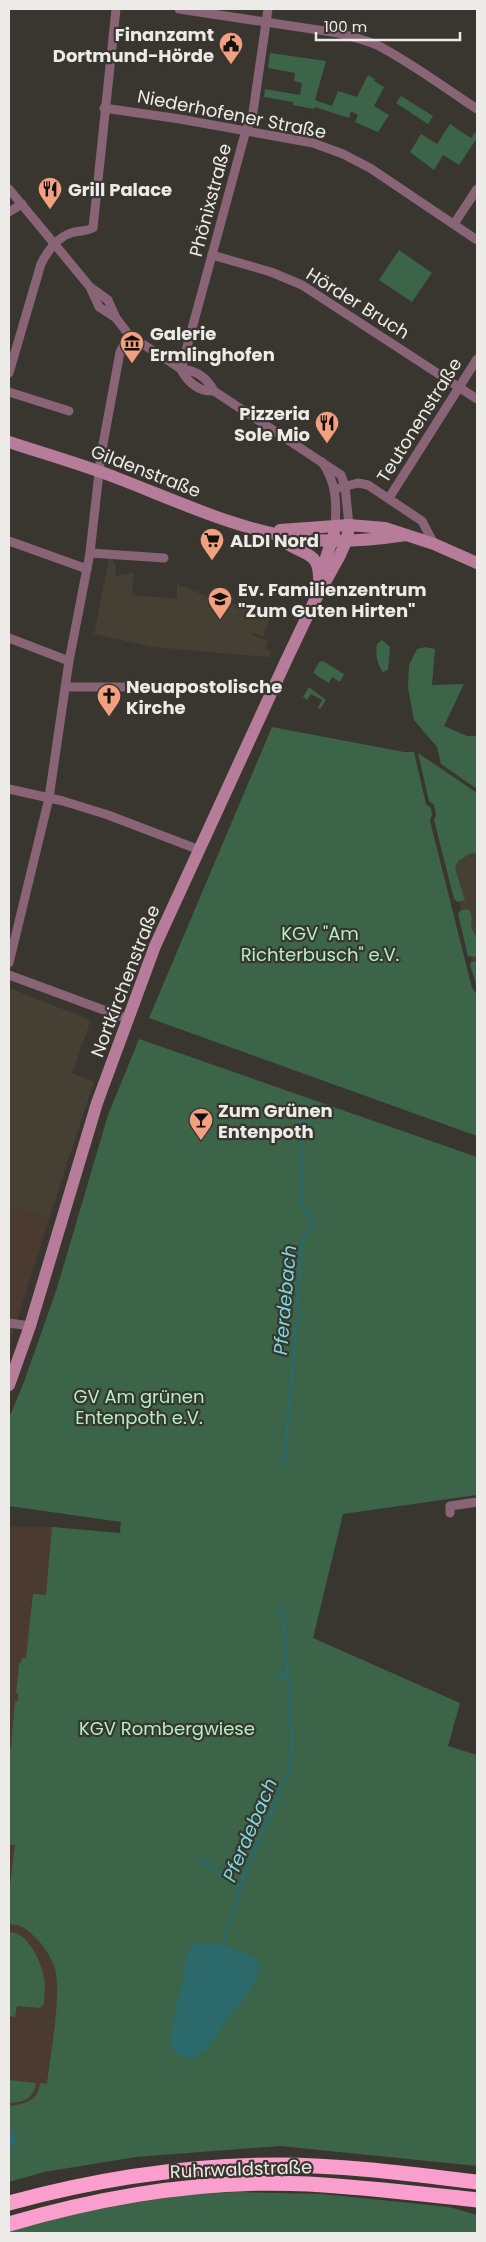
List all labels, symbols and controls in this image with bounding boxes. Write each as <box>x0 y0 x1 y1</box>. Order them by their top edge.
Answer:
scale bar <box>316 10 460 42</box>
text: 100 m <box>324 16 367 37</box>
place label: Finanzamt Dortmund-Hörde <box>53 22 214 68</box>
public building icon: Finanzamt Dortmund-Hörde <box>218 31 244 65</box>
street label: Niederhofener Straße <box>135 83 329 145</box>
street label: Phönixstraße <box>183 141 237 259</box>
restaurant icon: Grill Palace <box>37 176 63 210</box>
place label: Grill Palace <box>68 177 172 202</box>
street label: Hörder Bruch <box>302 261 414 345</box>
place label: Galerie Ermlinghofen <box>150 321 275 367</box>
museum icon: Galerie Ermlinghofen <box>119 330 145 364</box>
street label: Teutonenstraße <box>371 353 467 487</box>
place label: Pizzeria Sole Mio <box>234 401 310 447</box>
restaurant icon: Pizzeria Sole Mio <box>314 410 340 444</box>
street label: Gildenstraße <box>87 439 205 503</box>
supermarket icon: ALDI Nord <box>199 527 225 561</box>
place label: ALDI Nord <box>230 528 319 553</box>
place label: Ev. Familienzentrum "Zum Guten Hirten" <box>238 577 427 623</box>
school or university icon: Ev. Familienzentrum "Zum Guten Hirten" <box>207 586 233 620</box>
place label: Neuapostolische Kirche <box>126 674 282 720</box>
church icon: Neuapostolische Kirche <box>96 683 122 717</box>
street label: Nortkirchenstraße <box>84 901 166 1061</box>
park label: KGV "Am Richterbusch" e.V. <box>241 921 399 967</box>
place label: Zum Grünen Entenpoth <box>218 1098 333 1144</box>
bar icon: Zum Grünen Entenpoth <box>188 1107 214 1141</box>
water label: Pferdebach <box>267 1244 303 1356</box>
park label: GV Am grünen Entenpoth e.V. <box>73 1384 205 1430</box>
park label: KGV Rombergwiese <box>79 1716 255 1741</box>
water label: Pferdebach <box>216 1774 284 1886</box>
street label: Ruhrwaldstraße <box>169 2154 313 2184</box>

